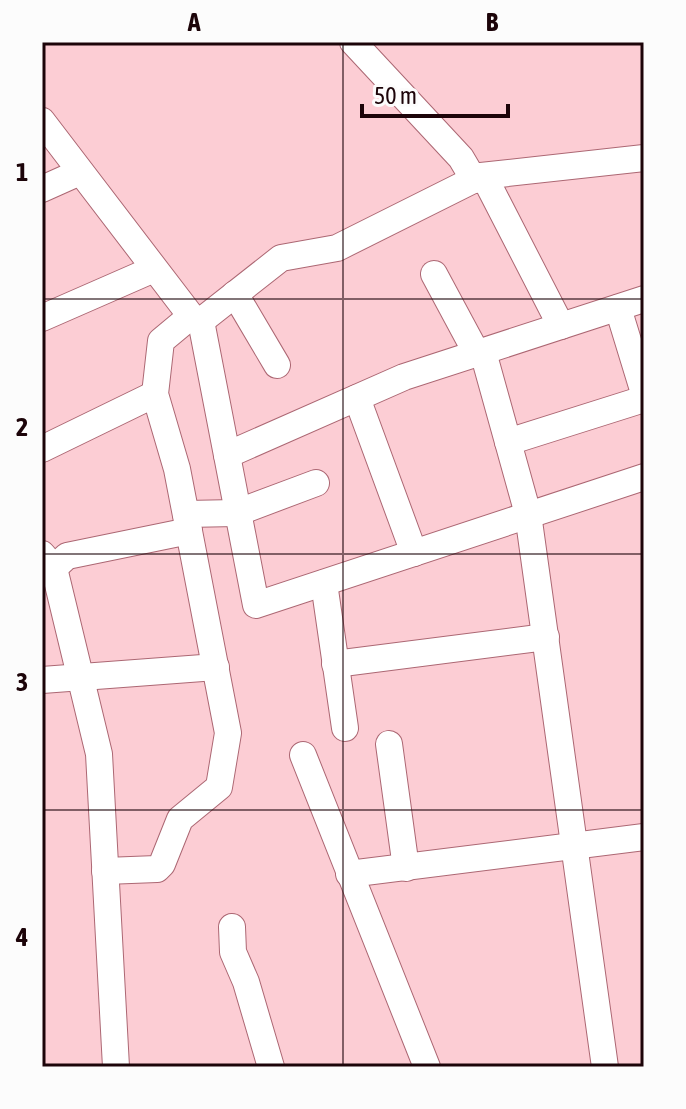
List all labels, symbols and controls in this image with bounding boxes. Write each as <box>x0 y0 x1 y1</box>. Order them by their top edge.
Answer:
text: A <box>187 7 201 37</box>
text: B <box>486 7 499 37</box>
scale bar <box>362 68 508 118</box>
text: 50 m <box>374 82 417 109</box>
text: 1 <box>16 157 28 187</box>
text: 2 <box>16 412 28 442</box>
text: 3 <box>16 667 28 697</box>
text: 4 <box>15 922 28 952</box>

